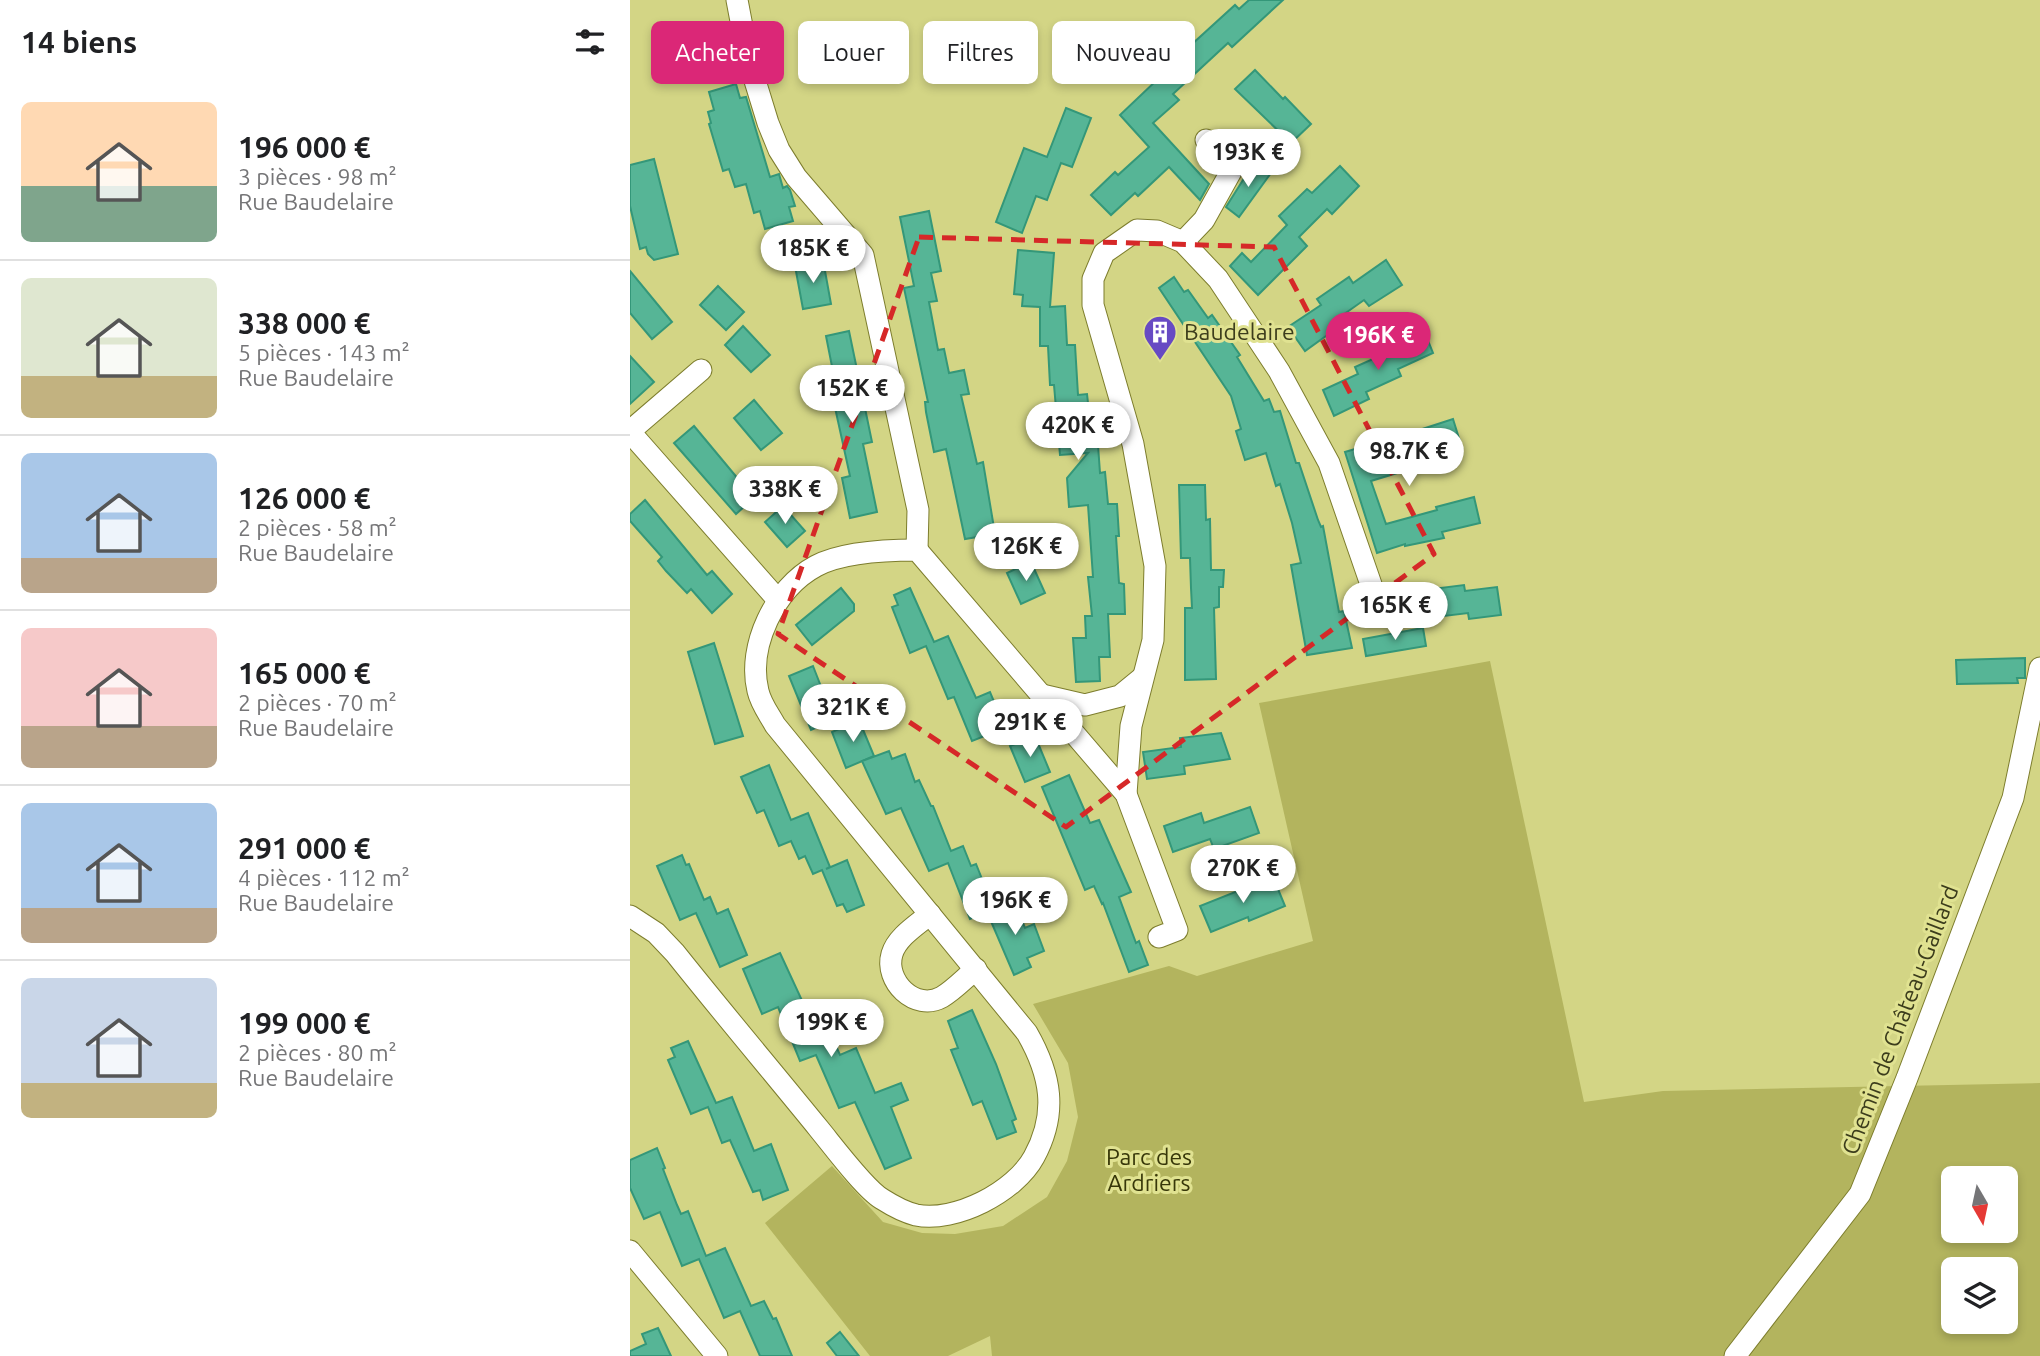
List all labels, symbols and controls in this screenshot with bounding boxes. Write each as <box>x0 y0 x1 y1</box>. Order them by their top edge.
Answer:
chip: Acheter <box>651 21 784 84</box>
chip: Louer <box>798 21 909 84</box>
chip: Filtres <box>923 21 1038 84</box>
chip: Nouveau <box>1052 21 1195 84</box>
icon: filters <box>571 23 609 61</box>
text: 14 biens <box>21 25 137 59</box>
icon: home <box>77 130 161 214</box>
text: 196 000 € <box>238 130 371 164</box>
pin: 193K € <box>1191 130 1305 189</box>
text: 193K € <box>1212 139 1284 164</box>
text: 3 pièces · 98 m² <box>238 164 397 189</box>
text: Rue Baudelaire <box>238 189 394 214</box>
pin: 185K € <box>756 226 870 285</box>
text: 185K € <box>777 235 849 260</box>
icon: home <box>77 306 161 390</box>
text: 338 000 € <box>238 306 371 340</box>
pin: 196K € <box>1321 312 1435 372</box>
building icon: Baudelaire <box>1141 313 1179 362</box>
place label: Baudelaire <box>1184 319 1295 344</box>
text: 196K € <box>1342 322 1414 347</box>
text: 5 pièces · 143 m² <box>238 340 410 365</box>
text: Rue Baudelaire <box>238 365 394 390</box>
pin: 152K € <box>795 366 909 425</box>
text: 152K € <box>816 375 888 400</box>
pin: 420K € <box>1021 402 1135 462</box>
text: 420K € <box>1042 412 1114 437</box>
pin: 98.7K € <box>1344 428 1474 488</box>
text: 98.7K € <box>1370 438 1448 463</box>
pin: 338K € <box>728 466 842 526</box>
text: 338K € <box>749 476 821 501</box>
icon: home <box>77 481 161 565</box>
text: 126 000 € <box>238 481 371 515</box>
text: 2 pièces · 58 m² <box>238 515 397 540</box>
pin: 126K € <box>969 524 1083 583</box>
text: 126K € <box>990 533 1062 558</box>
text: Rue Baudelaire <box>238 540 394 565</box>
pin: 165K € <box>1338 582 1452 642</box>
text: 165K € <box>1359 592 1431 617</box>
icon: home <box>77 656 161 740</box>
text: 165 000 € <box>238 656 371 690</box>
pin: 321K € <box>796 684 910 744</box>
text: 2 pièces · 70 m² <box>238 690 397 715</box>
text: 321K € <box>817 694 889 719</box>
pin: 291K € <box>973 700 1087 759</box>
text: 291K € <box>994 709 1066 734</box>
text: Rue Baudelaire <box>238 715 394 740</box>
icon: home <box>77 831 161 915</box>
text: 291 000 € <box>238 831 371 865</box>
pin: 270K € <box>1186 846 1300 905</box>
text: 270K € <box>1207 855 1279 880</box>
text: 4 pièces · 112 m² <box>238 865 410 890</box>
pin: 196K € <box>958 878 1072 937</box>
street label: Chemin de Château-Gaillard <box>1837 882 1963 1158</box>
text: 196K € <box>979 887 1051 912</box>
text: Rue Baudelaire <box>238 890 394 915</box>
pin: 199K € <box>774 1000 888 1059</box>
icon: home <box>77 1006 161 1090</box>
text: 199 000 € <box>238 1006 371 1040</box>
text: 199K € <box>795 1009 867 1034</box>
text: 2 pièces · 80 m² <box>238 1040 397 1065</box>
text: Rue Baudelaire <box>238 1065 394 1090</box>
park label: Parc des Ardriers <box>1106 1144 1192 1195</box>
north arrow <box>1941 1166 2018 1242</box>
map controls <box>1941 1166 2018 1334</box>
button: layers <box>1941 1257 2018 1334</box>

